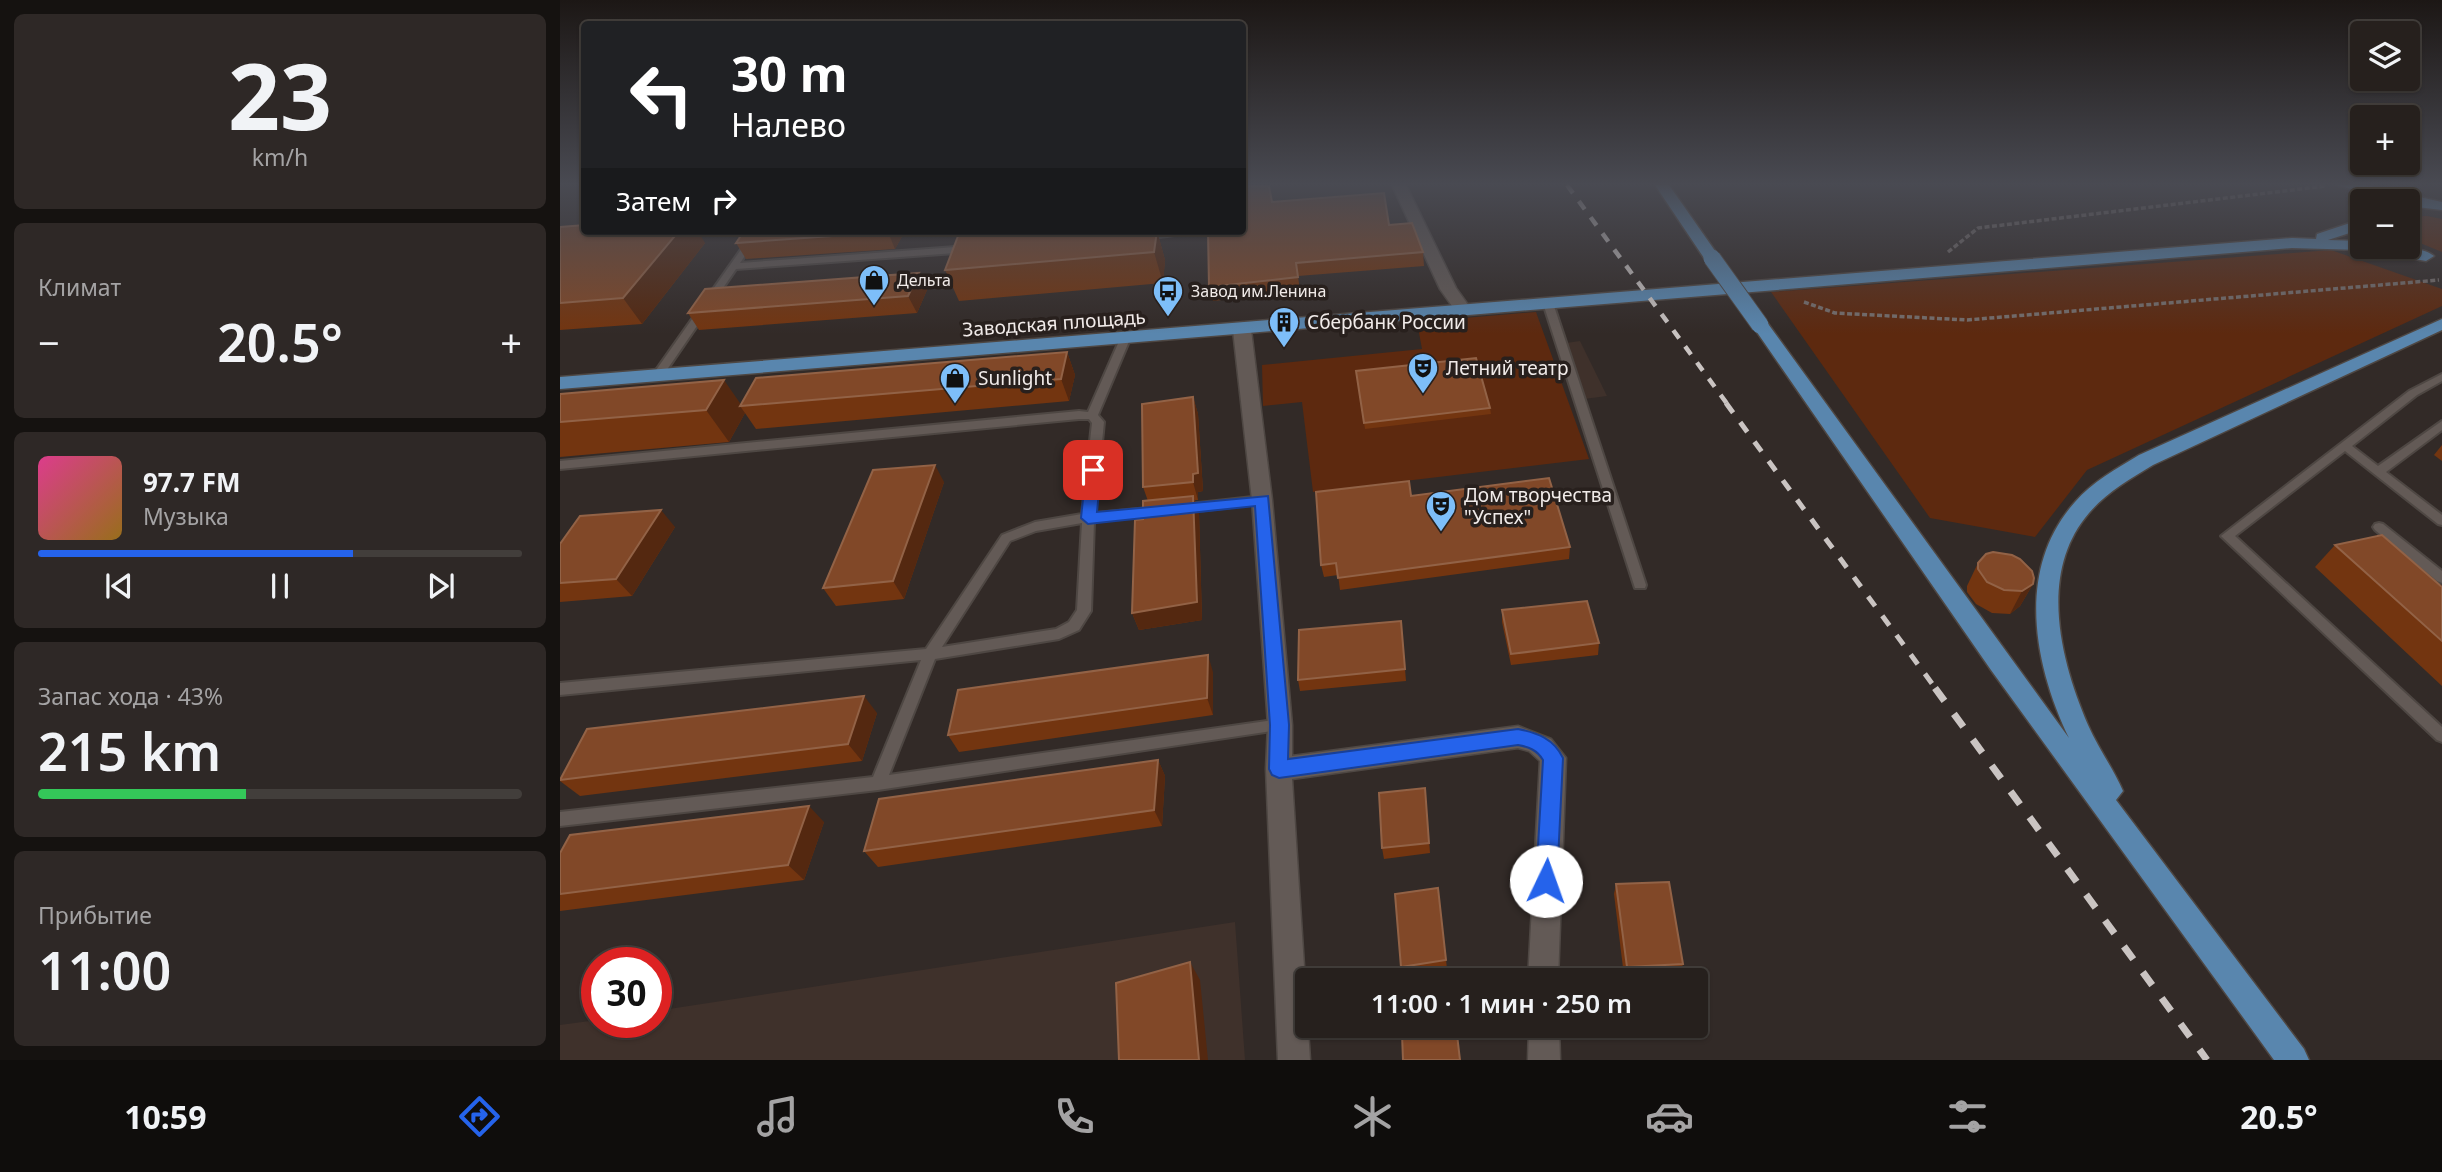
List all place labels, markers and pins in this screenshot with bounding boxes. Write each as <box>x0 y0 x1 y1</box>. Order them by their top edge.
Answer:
shop icon: Дельта <box>857 263 891 307</box>
place label: Дельта <box>897 269 951 291</box>
bus stop icon: Завод им.Ленина <box>1151 274 1185 318</box>
place label: Завод им.Ленина <box>1191 280 1326 302</box>
building icon: Сбербанк России <box>1267 305 1301 349</box>
place label: Сбербанк России <box>1307 309 1466 335</box>
theatre icon: Летний театр <box>1406 351 1440 395</box>
place label: Летний театр <box>1446 355 1568 381</box>
shop icon: Sunlight <box>938 361 972 405</box>
place label: Sunlight <box>978 365 1052 391</box>
pin <box>1063 440 1123 500</box>
place label: Дом творчества "Успех" <box>1464 482 1612 530</box>
theatre icon: Дом творчества "Успех" <box>1424 489 1458 533</box>

